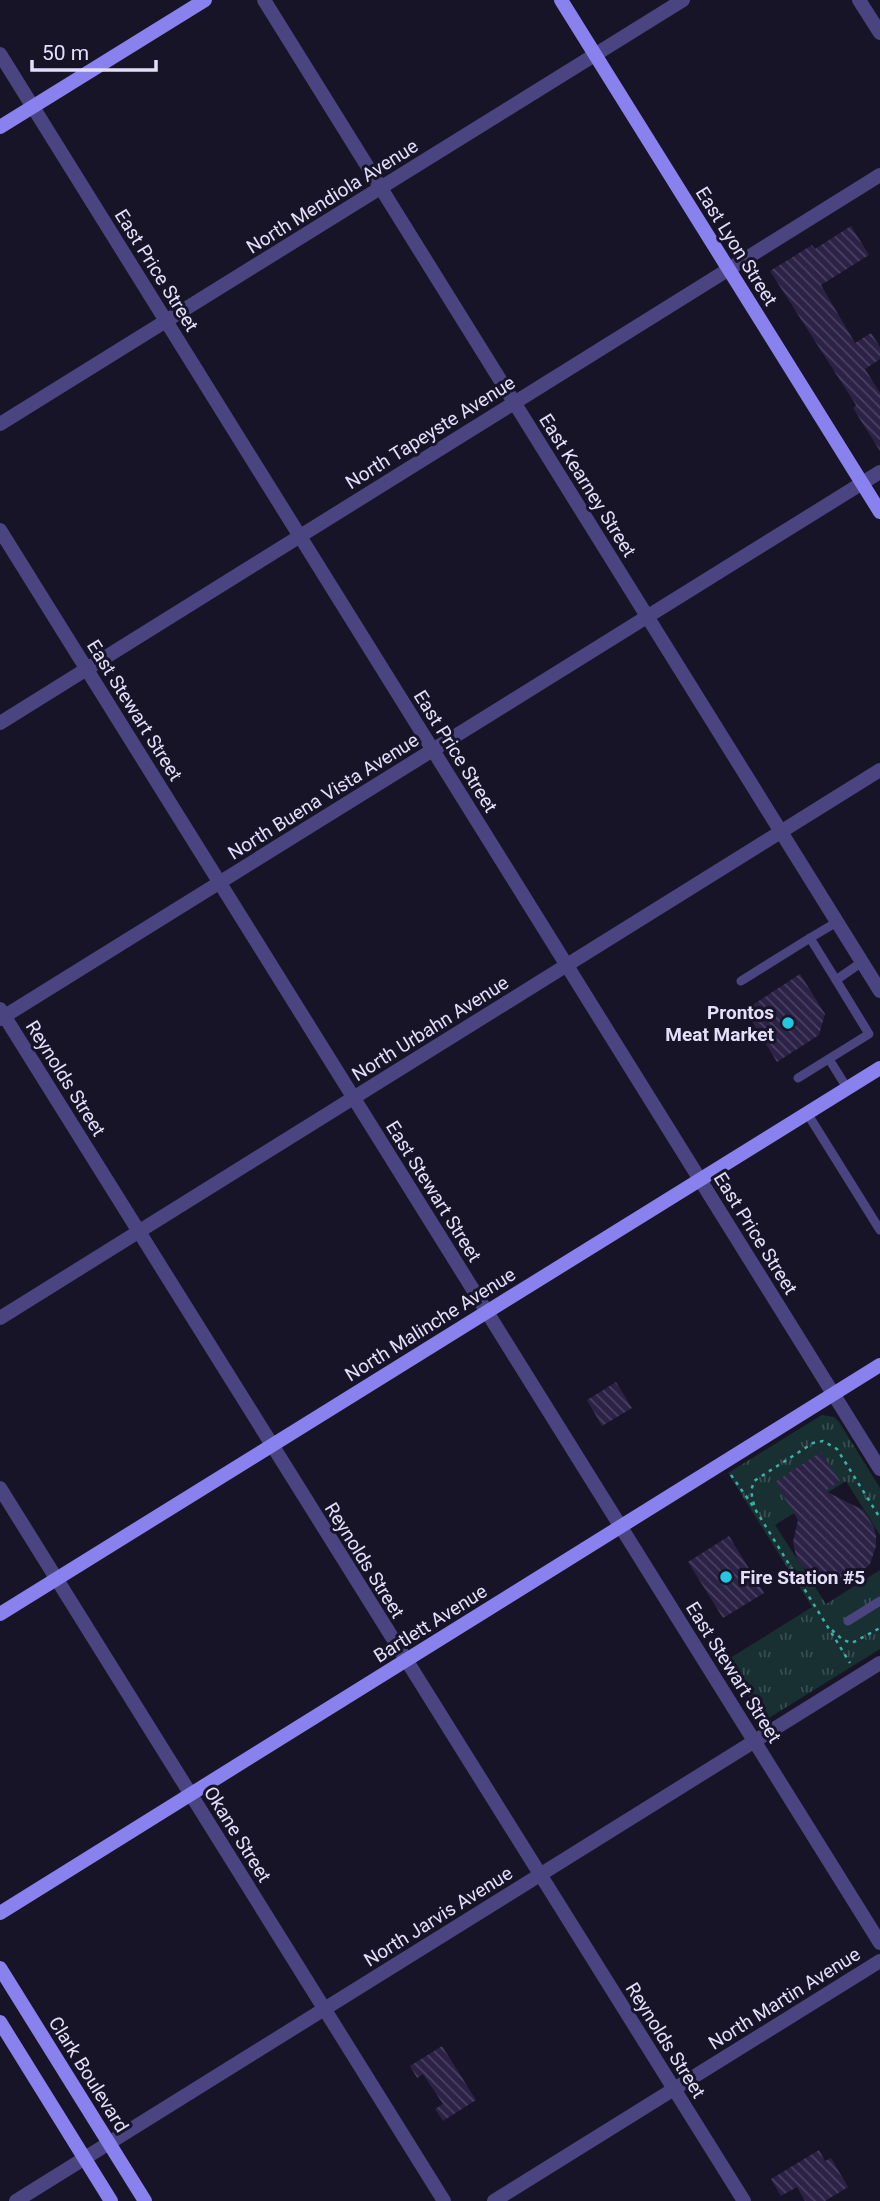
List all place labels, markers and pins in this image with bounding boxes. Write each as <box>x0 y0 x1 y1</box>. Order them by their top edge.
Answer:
place label: Prontos Meat Market <box>665 1001 775 1046</box>
marker: Prontos Meat Market <box>780 1015 796 1031</box>
place label: Fire Station #5 <box>740 1566 865 1589</box>
marker: Fire Station #5 <box>718 1569 734 1585</box>

